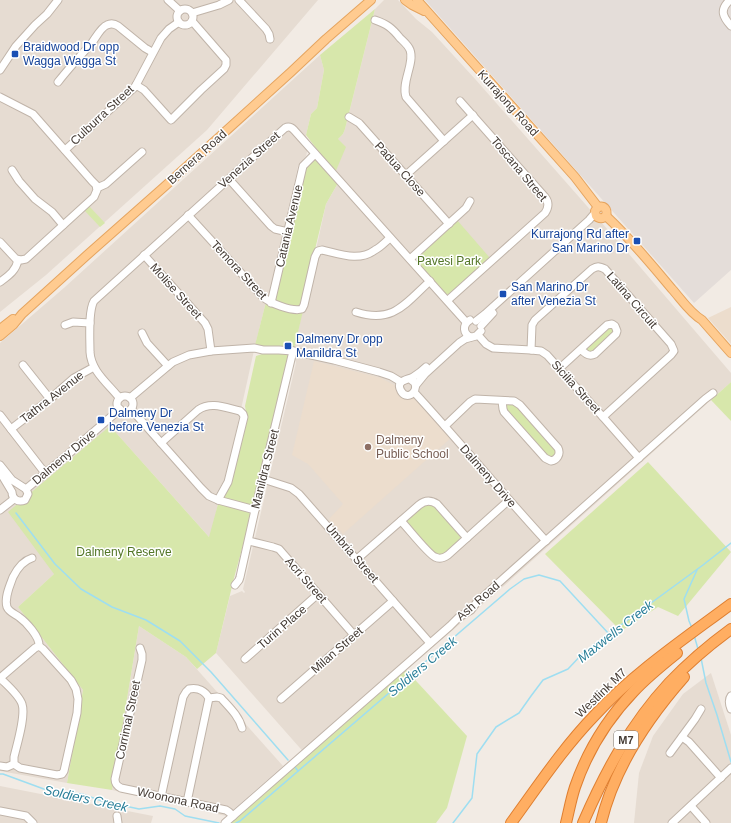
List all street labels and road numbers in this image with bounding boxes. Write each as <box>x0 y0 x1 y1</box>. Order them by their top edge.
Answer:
street label: Kurrajong Road <box>475 67 541 139</box>
street label: Culburra Street <box>67 82 137 148</box>
street label: Bernera Road <box>165 127 229 187</box>
street label: Venezia Street <box>215 128 283 191</box>
street label: Toscana Street <box>488 134 551 205</box>
street label: Padua Close <box>372 139 428 199</box>
street label: Catania Avenue <box>273 183 305 269</box>
street label: Temora Street <box>208 238 270 303</box>
street label: Molise Street <box>147 260 205 322</box>
street label: Latina Circuit <box>604 269 661 332</box>
street label: Sicilia Street <box>548 358 604 417</box>
street label: Tathra Avenue <box>18 368 87 426</box>
street label: Dalmeny Drive <box>29 426 99 488</box>
street label: Manildra Street <box>248 427 282 510</box>
street label: Dalmeny Drive <box>457 442 519 511</box>
street label: Umbria Street <box>322 520 382 586</box>
street label: Acri Street <box>282 554 330 606</box>
street label: Ash Road <box>454 578 502 624</box>
street label: Turin Place <box>255 602 310 652</box>
street label: Milan Street <box>308 623 366 676</box>
street label: Westlink M7 <box>573 665 630 721</box>
street label: Corrimal Street <box>113 678 143 761</box>
road number: M7 <box>614 731 638 749</box>
street label: Woonona Road <box>136 785 220 815</box>

